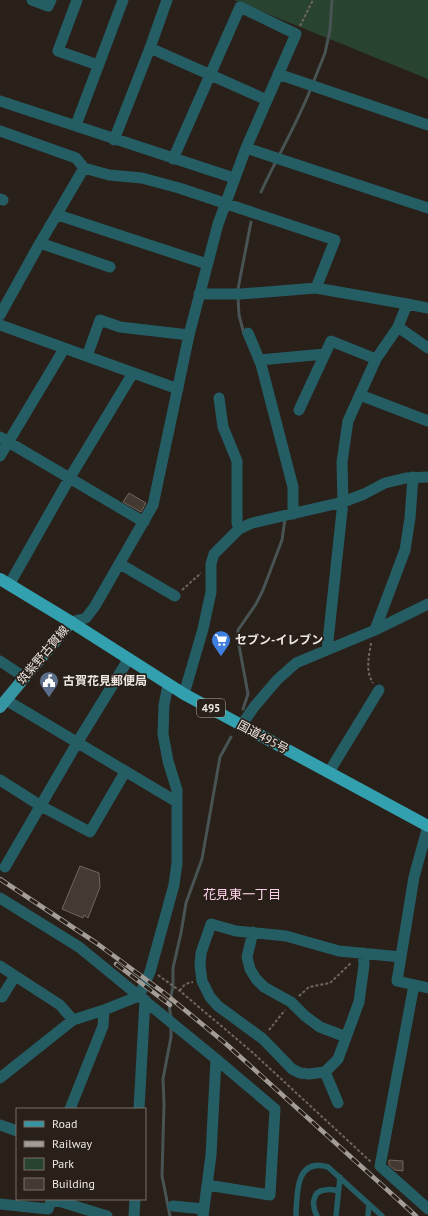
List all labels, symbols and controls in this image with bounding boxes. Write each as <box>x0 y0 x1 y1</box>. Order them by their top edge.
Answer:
street label: 筑紫野古賀線 <box>14 622 72 687</box>
supermarket icon: セブン-イレブン <box>210 629 232 657</box>
place label: セブン-イレブン <box>235 632 323 647</box>
public building icon: 古賀花見郵便局 <box>38 670 60 698</box>
place label: 古賀花見郵便局 <box>63 673 147 688</box>
road number: 495 <box>197 699 225 717</box>
street label: 国道495号 <box>235 717 291 756</box>
district label: 花見東一丁目 <box>203 886 281 903</box>
legend <box>16 1108 146 1200</box>
text: Road <box>52 1116 77 1131</box>
text: Railway <box>52 1136 92 1151</box>
text: Park <box>52 1156 74 1171</box>
text: Building <box>52 1176 95 1191</box>

